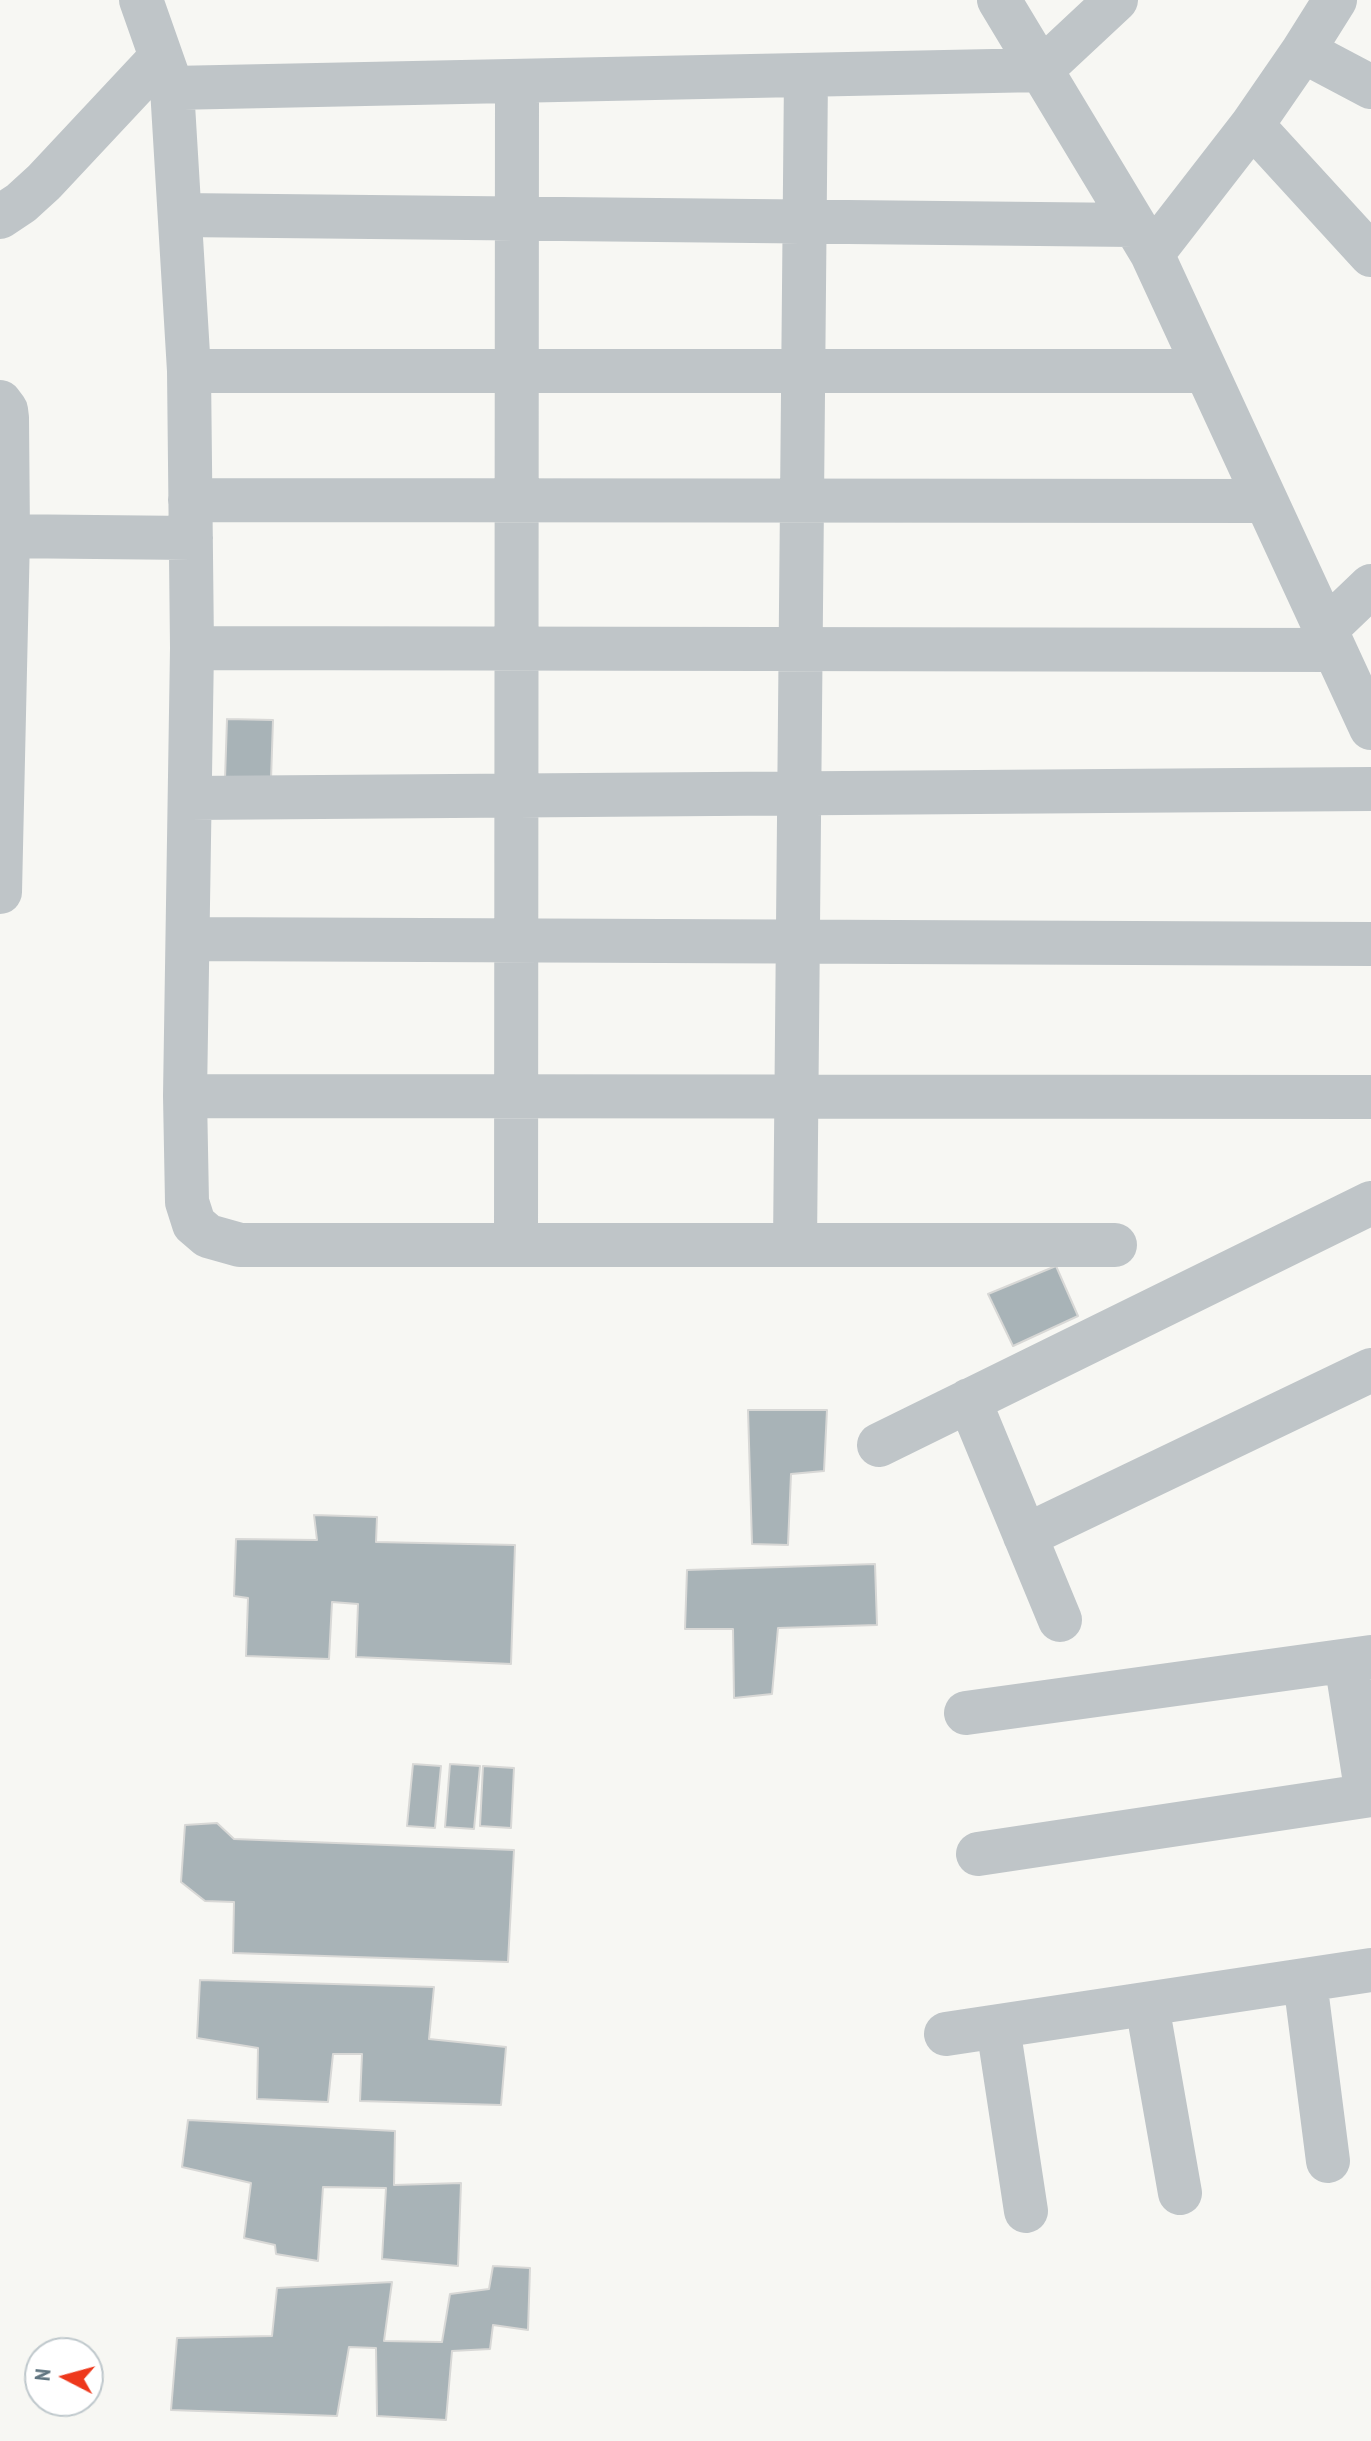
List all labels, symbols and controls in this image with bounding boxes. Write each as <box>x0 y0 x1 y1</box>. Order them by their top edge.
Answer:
north arrow <box>24 2337 104 2417</box>
text: N <box>28 2367 57 2382</box>

